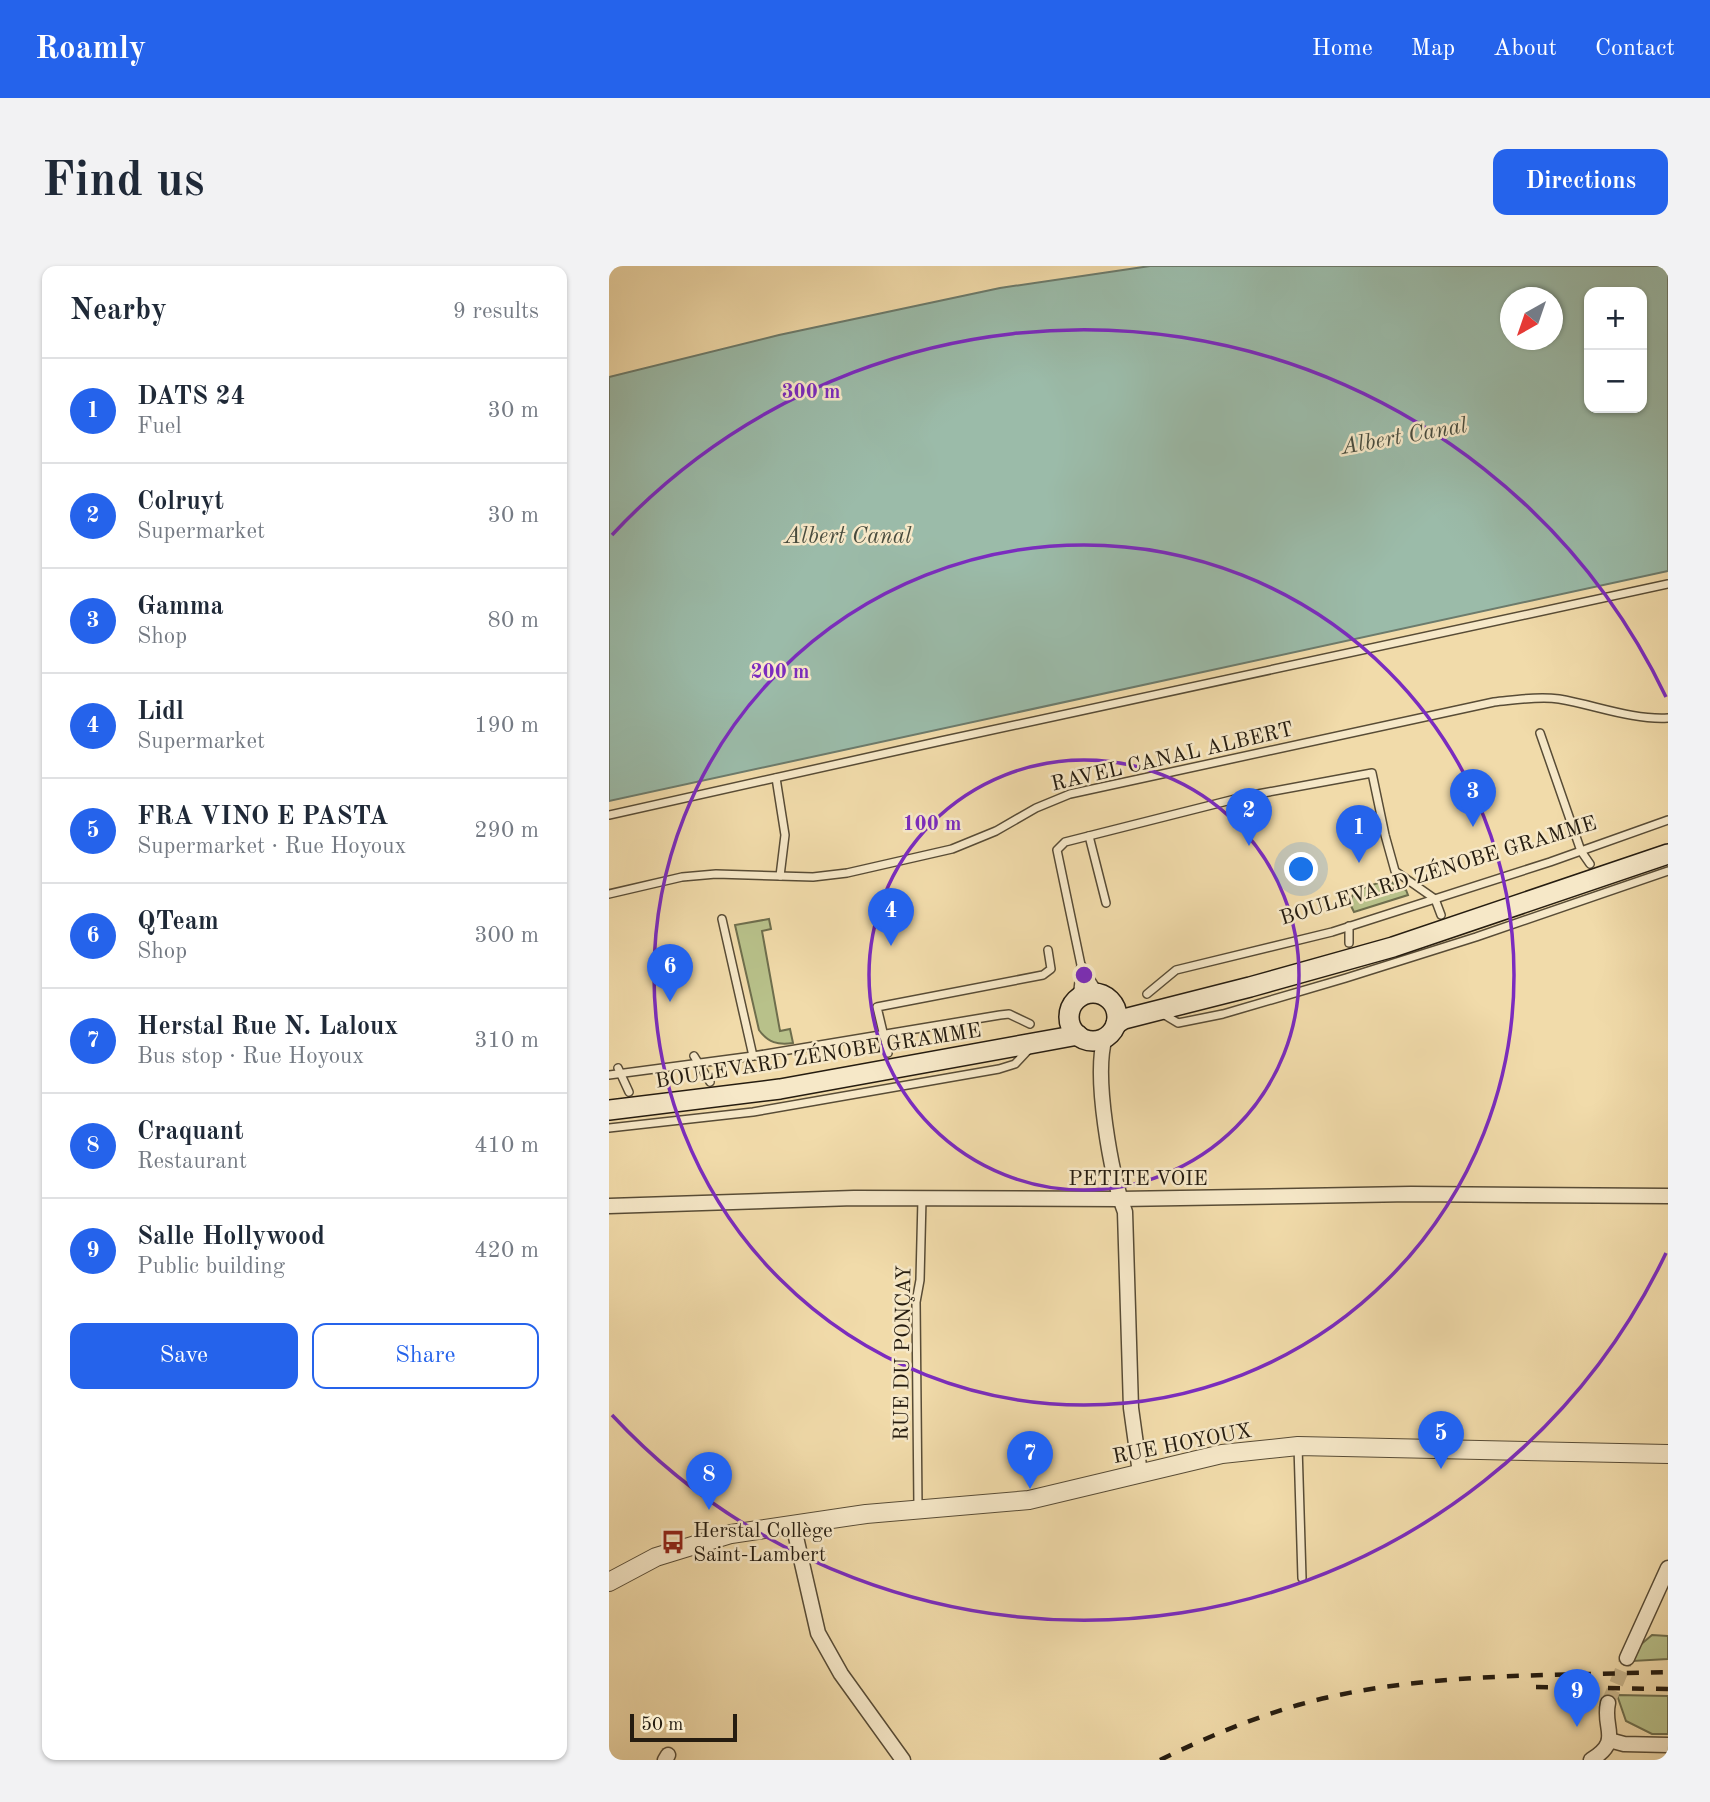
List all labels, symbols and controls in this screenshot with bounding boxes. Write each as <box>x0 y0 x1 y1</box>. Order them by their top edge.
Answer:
text: Roamly <box>35 33 146 66</box>
text: Home <box>1312 37 1373 61</box>
text: Map <box>1411 37 1455 61</box>
text: About <box>1493 37 1557 61</box>
text: Contact <box>1595 37 1675 61</box>
button: Directions <box>1493 149 1668 215</box>
text: Find us <box>42 158 205 207</box>
north arrow <box>1500 287 1563 350</box>
map controls <box>1584 287 1647 413</box>
button: + <box>1584 287 1647 350</box>
text: Nearby <box>70 296 167 326</box>
text: 9 results <box>453 300 539 323</box>
button: − <box>1584 350 1647 413</box>
text: 300 m <box>781 382 841 403</box>
text: DATS 24 <box>137 384 246 410</box>
text: 1 <box>86 399 100 422</box>
text: 30 m <box>488 399 539 422</box>
water label: Albert Canal <box>1338 414 1469 459</box>
text: Fuel <box>137 415 182 438</box>
text: Colruyt <box>137 489 224 515</box>
text: 2 <box>86 504 100 527</box>
text: 30 m <box>488 504 539 527</box>
text: Supermarket <box>137 520 265 543</box>
water label: Albert Canal <box>782 525 912 548</box>
text: Gamma <box>137 594 224 620</box>
text: 3 <box>86 609 100 632</box>
text: 80 m <box>488 609 539 632</box>
text: Shop <box>137 625 187 648</box>
text: 200 m <box>750 662 810 683</box>
text: Lidl <box>137 699 184 725</box>
text: 4 <box>86 714 100 737</box>
text: 190 m <box>474 714 539 737</box>
street label: RAVEL CANAL ALBERT <box>1049 719 1295 796</box>
text: Supermarket <box>137 730 265 753</box>
pin: 3 <box>1450 769 1496 827</box>
pin: 2 <box>1226 788 1272 846</box>
text: FRA VINO E PASTA <box>137 804 388 830</box>
pin: 1 <box>1336 805 1382 863</box>
street label: BOULEVARD ZÉNOBE GRAMME <box>1276 809 1599 930</box>
text: 100 m <box>902 814 962 835</box>
text: 5 <box>86 819 100 842</box>
text: 290 m <box>474 819 539 842</box>
text: Supermarket · Rue Hoyoux <box>137 835 406 858</box>
your location <box>1284 852 1318 886</box>
pin: 4 <box>868 888 914 946</box>
text: QTeam <box>137 909 219 935</box>
text: 6 <box>86 924 100 947</box>
text: 300 m <box>474 924 539 947</box>
text: Shop <box>137 940 187 963</box>
pin: 6 <box>647 944 693 1002</box>
centre of rings <box>1072 963 1096 987</box>
text: Herstal Rue N. Laloux <box>137 1014 398 1040</box>
street label: BOULEVARD ZÉNOBE GRAMME <box>653 1016 983 1093</box>
text: 7 <box>86 1029 100 1052</box>
text: 310 m <box>474 1029 539 1052</box>
text: Bus stop · Rue Hoyoux <box>137 1045 364 1068</box>
text: Craquant <box>137 1119 244 1145</box>
text: 8 <box>86 1134 100 1157</box>
text: 410 m <box>474 1134 539 1157</box>
text: Restaurant <box>137 1150 247 1173</box>
street label: PETITE VOIE <box>1068 1169 1208 1190</box>
text: Salle Hollywood <box>137 1224 325 1250</box>
text: 9 <box>86 1239 100 1262</box>
text: 420 m <box>474 1239 539 1262</box>
text: Public building <box>137 1255 285 1278</box>
street label: RUE DU PONÇAY <box>891 1265 916 1441</box>
button: Save <box>70 1323 298 1389</box>
button: Share <box>312 1323 539 1389</box>
pin: 5 <box>1418 1411 1464 1469</box>
street label: RUE HOYOUX <box>1111 1421 1254 1468</box>
pin: 7 <box>1007 1431 1053 1489</box>
pin: 8 <box>686 1452 732 1510</box>
place label: Herstal Collège Saint-Lambert <box>693 1521 833 1566</box>
bus stop icon: Herstal Collège Saint-Lambert <box>659 1528 687 1556</box>
pin: 9 <box>1554 1669 1600 1727</box>
scale bar <box>630 1711 737 1743</box>
text: 50 m <box>641 1716 683 1735</box>

